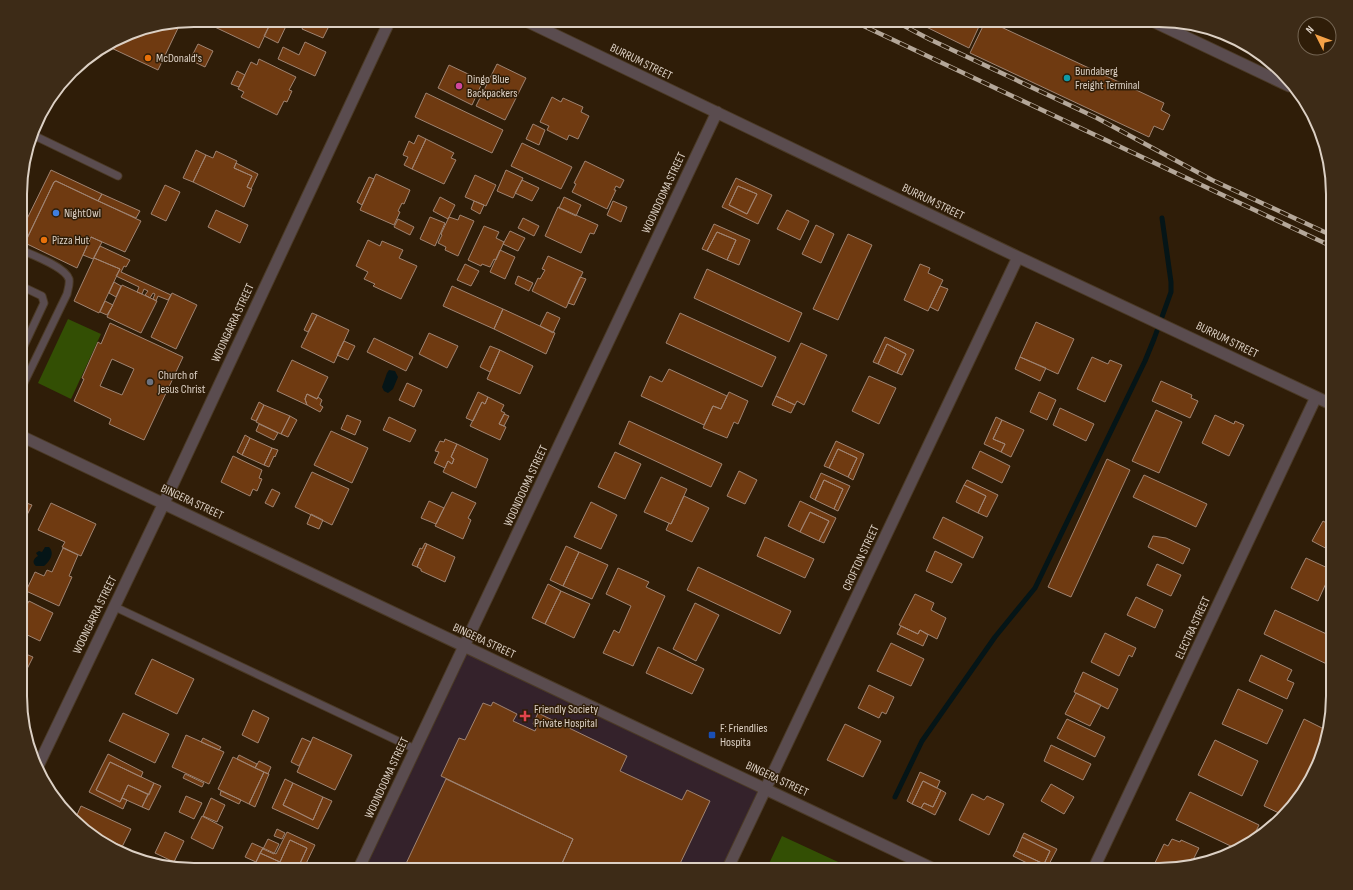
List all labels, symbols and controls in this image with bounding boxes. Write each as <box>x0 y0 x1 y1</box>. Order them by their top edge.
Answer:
north arrow <box>1297 16 1337 56</box>
text: N <box>1303 23 1317 36</box>
street label: BURRUM STREET <box>607 40 675 84</box>
place label: McDonald's <box>156 51 202 66</box>
marker: McDonald's <box>143 53 153 63</box>
place label: Bundaberg Freight Terminal <box>1075 64 1140 93</box>
place label: Dingo Blue Backpackers <box>467 72 518 101</box>
marker: Bundaberg Freight Terminal <box>1062 73 1072 83</box>
marker: Dingo Blue Backpackers <box>454 81 464 91</box>
street label: WOONDOOMA STREET <box>639 150 689 236</box>
street label: BURRUM STREET <box>899 180 967 224</box>
place label: NightOwl <box>64 206 101 221</box>
marker: NightOwl <box>51 208 61 218</box>
place label: Pizza Hut <box>52 233 90 248</box>
marker: Pizza Hut <box>39 235 49 245</box>
street label: WOONGARRA STREET <box>208 281 258 365</box>
street label: BURRUM STREET <box>1193 318 1261 362</box>
place label: Church of Jesus Christ <box>157 368 206 397</box>
marker: Church of Jesus Christ <box>145 377 155 387</box>
street label: WOONDOOMA STREET <box>501 443 551 529</box>
street label: BINGERA STREET <box>158 481 226 523</box>
street label: CROFTON STREET <box>839 523 883 593</box>
street label: WOONGARRA STREET <box>70 573 120 657</box>
street label: ELECTRA STREET <box>1172 594 1214 662</box>
street label: BINGERA STREET <box>450 620 518 662</box>
place label: Friendly Society Private Hospital <box>534 702 599 731</box>
marker: Friendly Society Private Hospital <box>519 710 531 722</box>
place label: F: Friendlies Hospita <box>720 721 768 750</box>
marker: F: Friendlies Hospita <box>707 730 717 740</box>
street label: WOONDOOMA STREET <box>362 735 412 821</box>
street label: BINGERA STREET <box>743 758 811 800</box>

